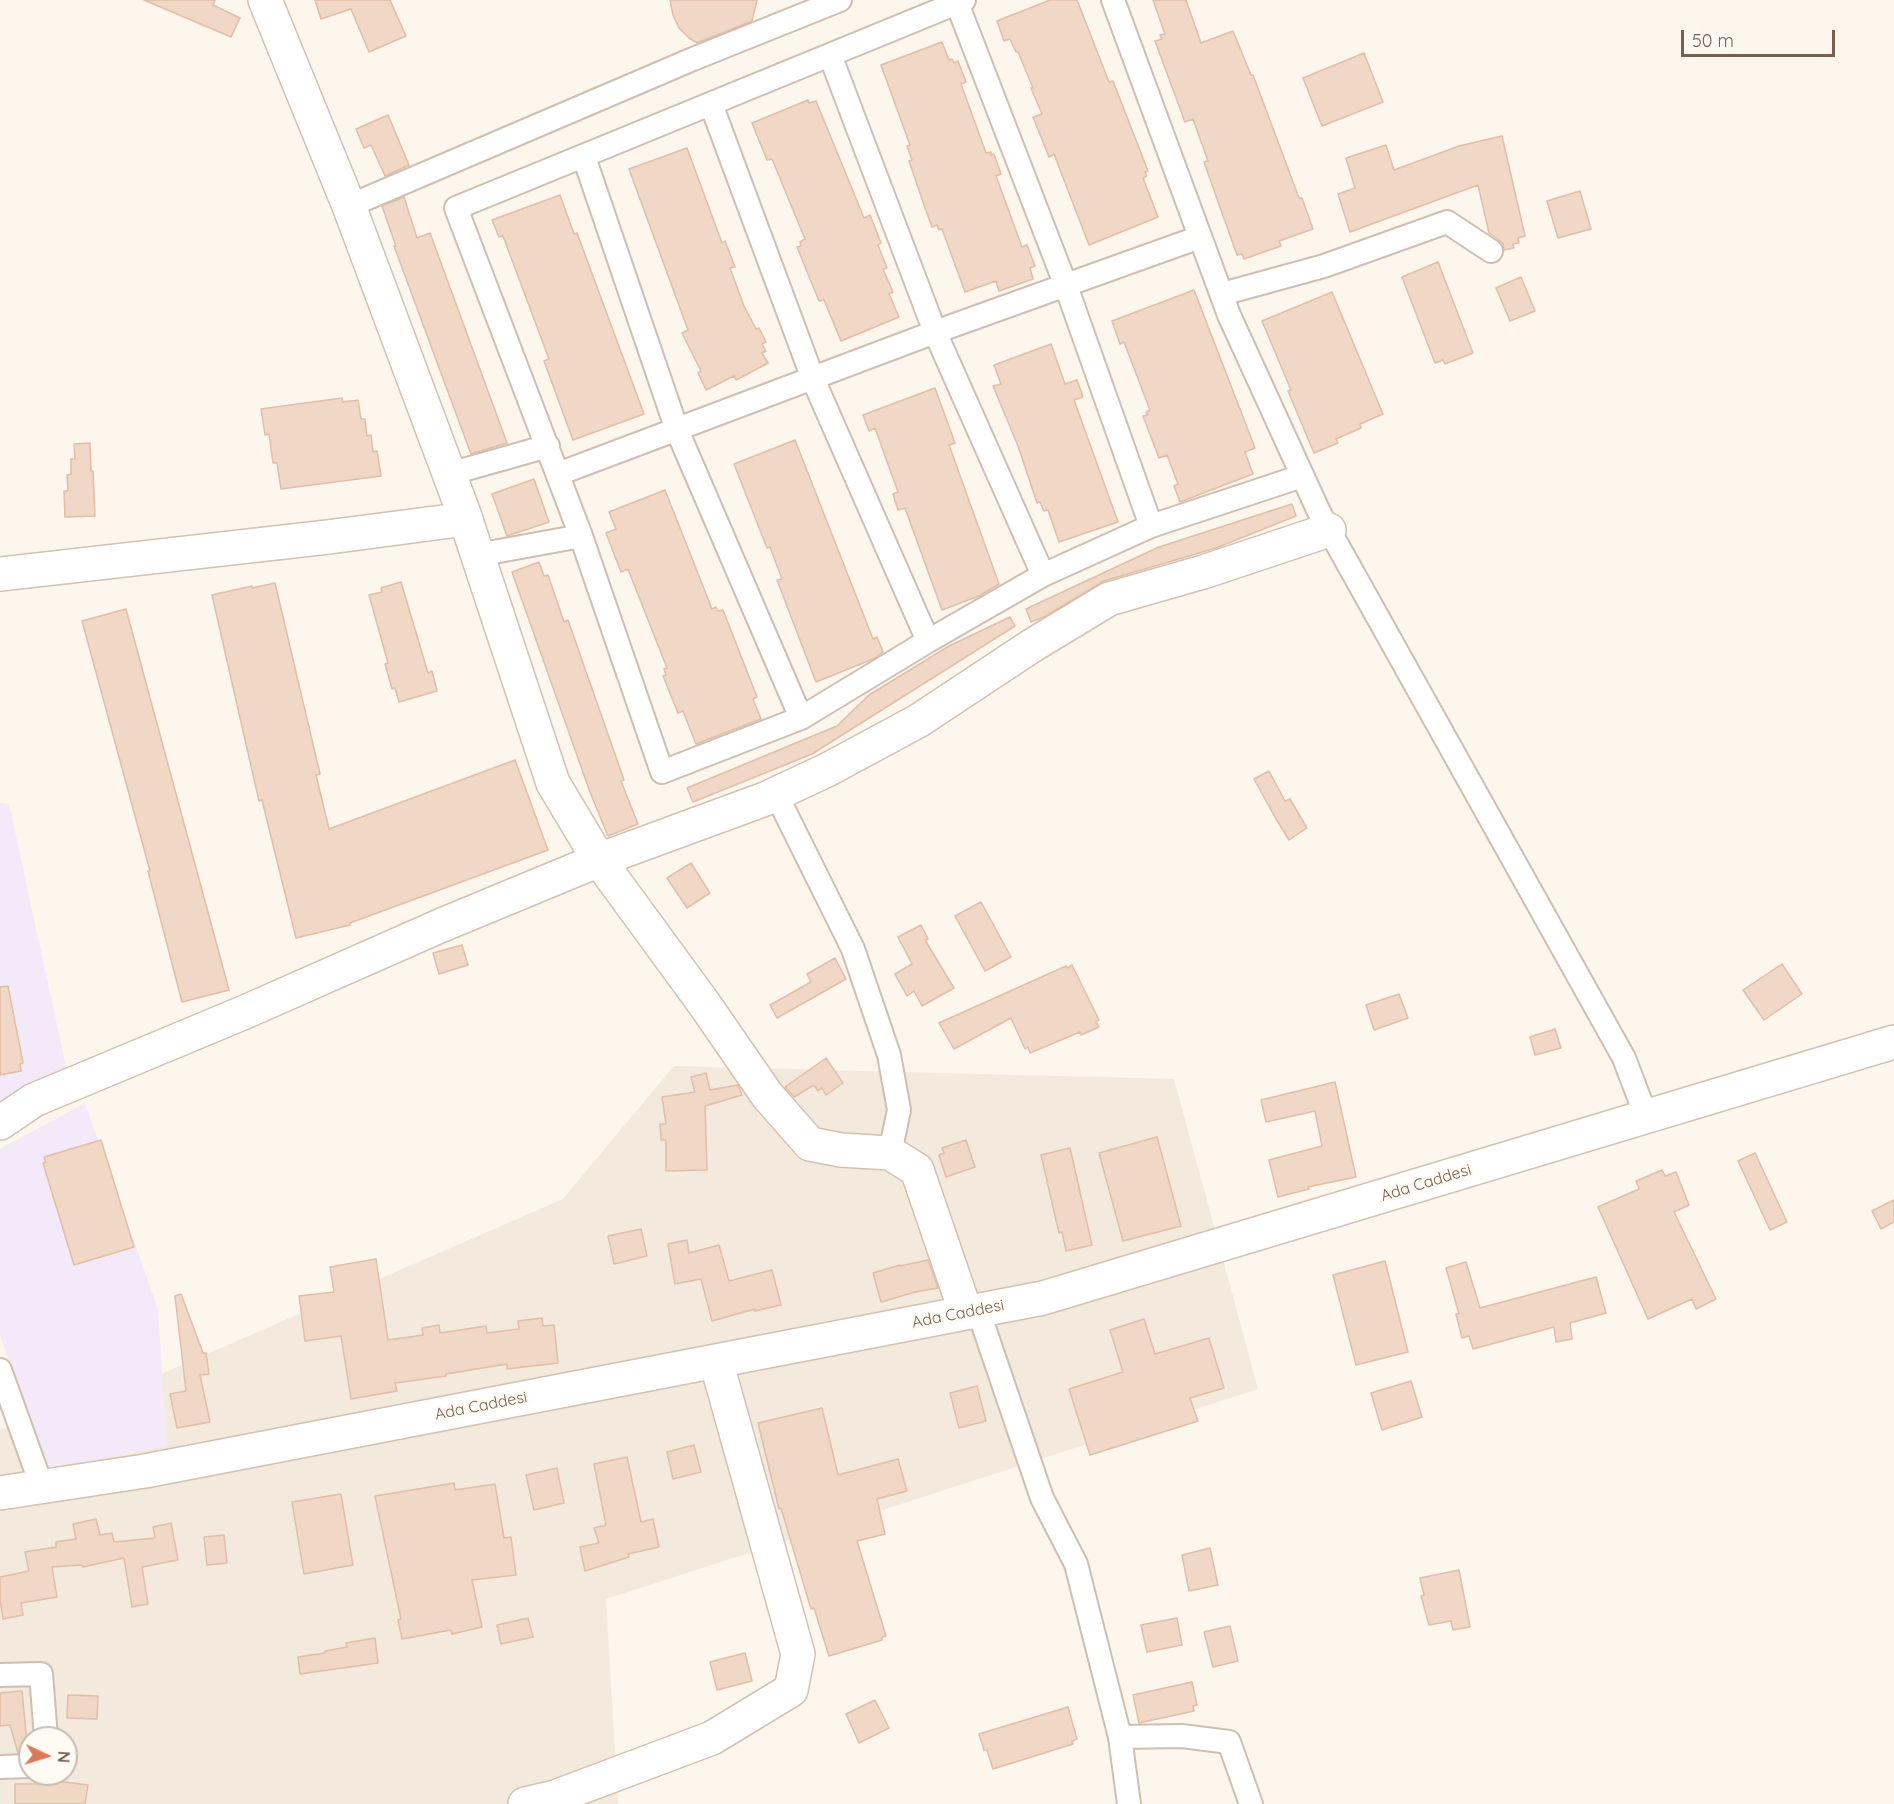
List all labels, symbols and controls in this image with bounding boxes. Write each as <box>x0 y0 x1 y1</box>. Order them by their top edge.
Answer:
scale bar <box>1684 18 1838 56</box>
text: 50 m <box>1692 29 1734 52</box>
street label: Ada Caddesi <box>1378 1160 1474 1206</box>
street label: Ada Caddesi <box>910 1296 1006 1332</box>
street label: Ada Caddesi <box>433 1388 529 1424</box>
north arrow <box>18 1726 78 1786</box>
text: N <box>54 1751 74 1764</box>

